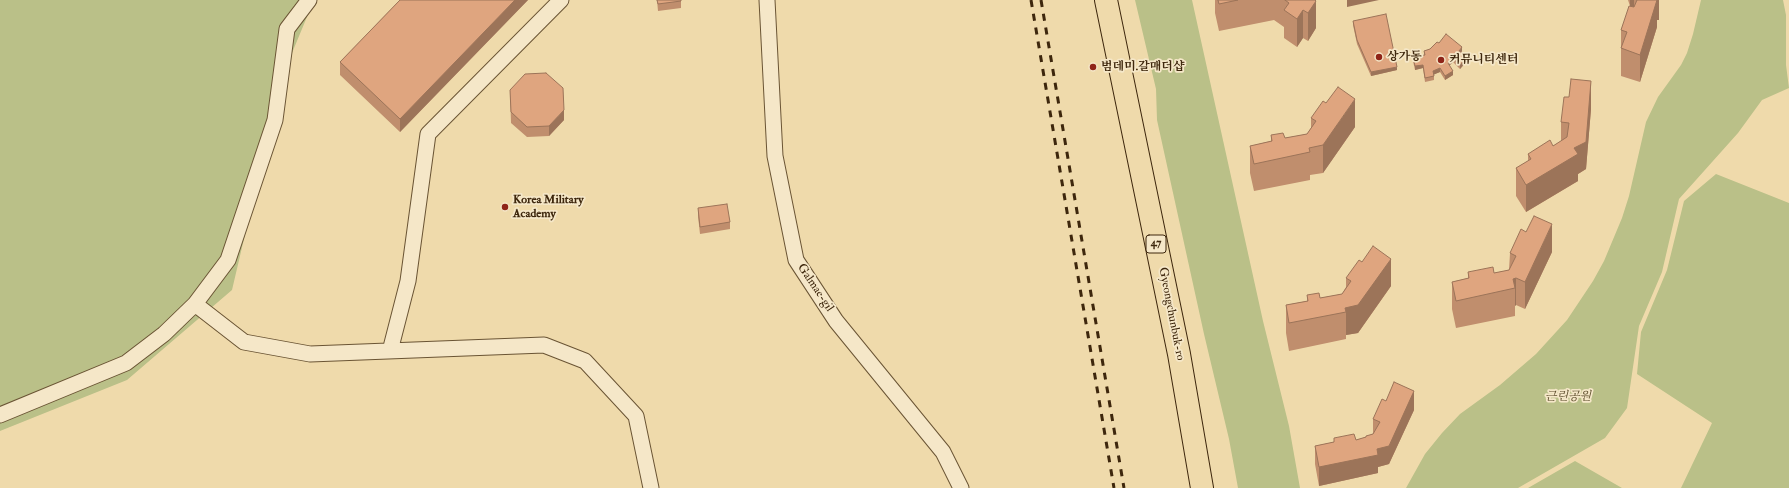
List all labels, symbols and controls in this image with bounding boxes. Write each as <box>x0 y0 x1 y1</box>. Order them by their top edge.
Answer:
place label: 상가동 <box>1387 50 1422 64</box>
marker: 상가동 <box>1374 52 1384 62</box>
place label: 커뮤니티센터 <box>1449 53 1519 67</box>
marker: 커뮤니티센터 <box>1436 55 1446 65</box>
place label: 범데미.갈매더샵 <box>1101 60 1184 74</box>
marker: 범데미.갈매더샵 <box>1088 62 1098 72</box>
place label: Korea Military Academy <box>513 193 583 221</box>
marker: Korea Military Academy <box>500 202 510 212</box>
road number: 47 <box>1146 235 1166 253</box>
street label: Galmae-gil <box>794 261 836 315</box>
street label: Gyeongchunbuk-ro <box>1155 266 1187 362</box>
park label: 근린공원 <box>1545 390 1591 404</box>

